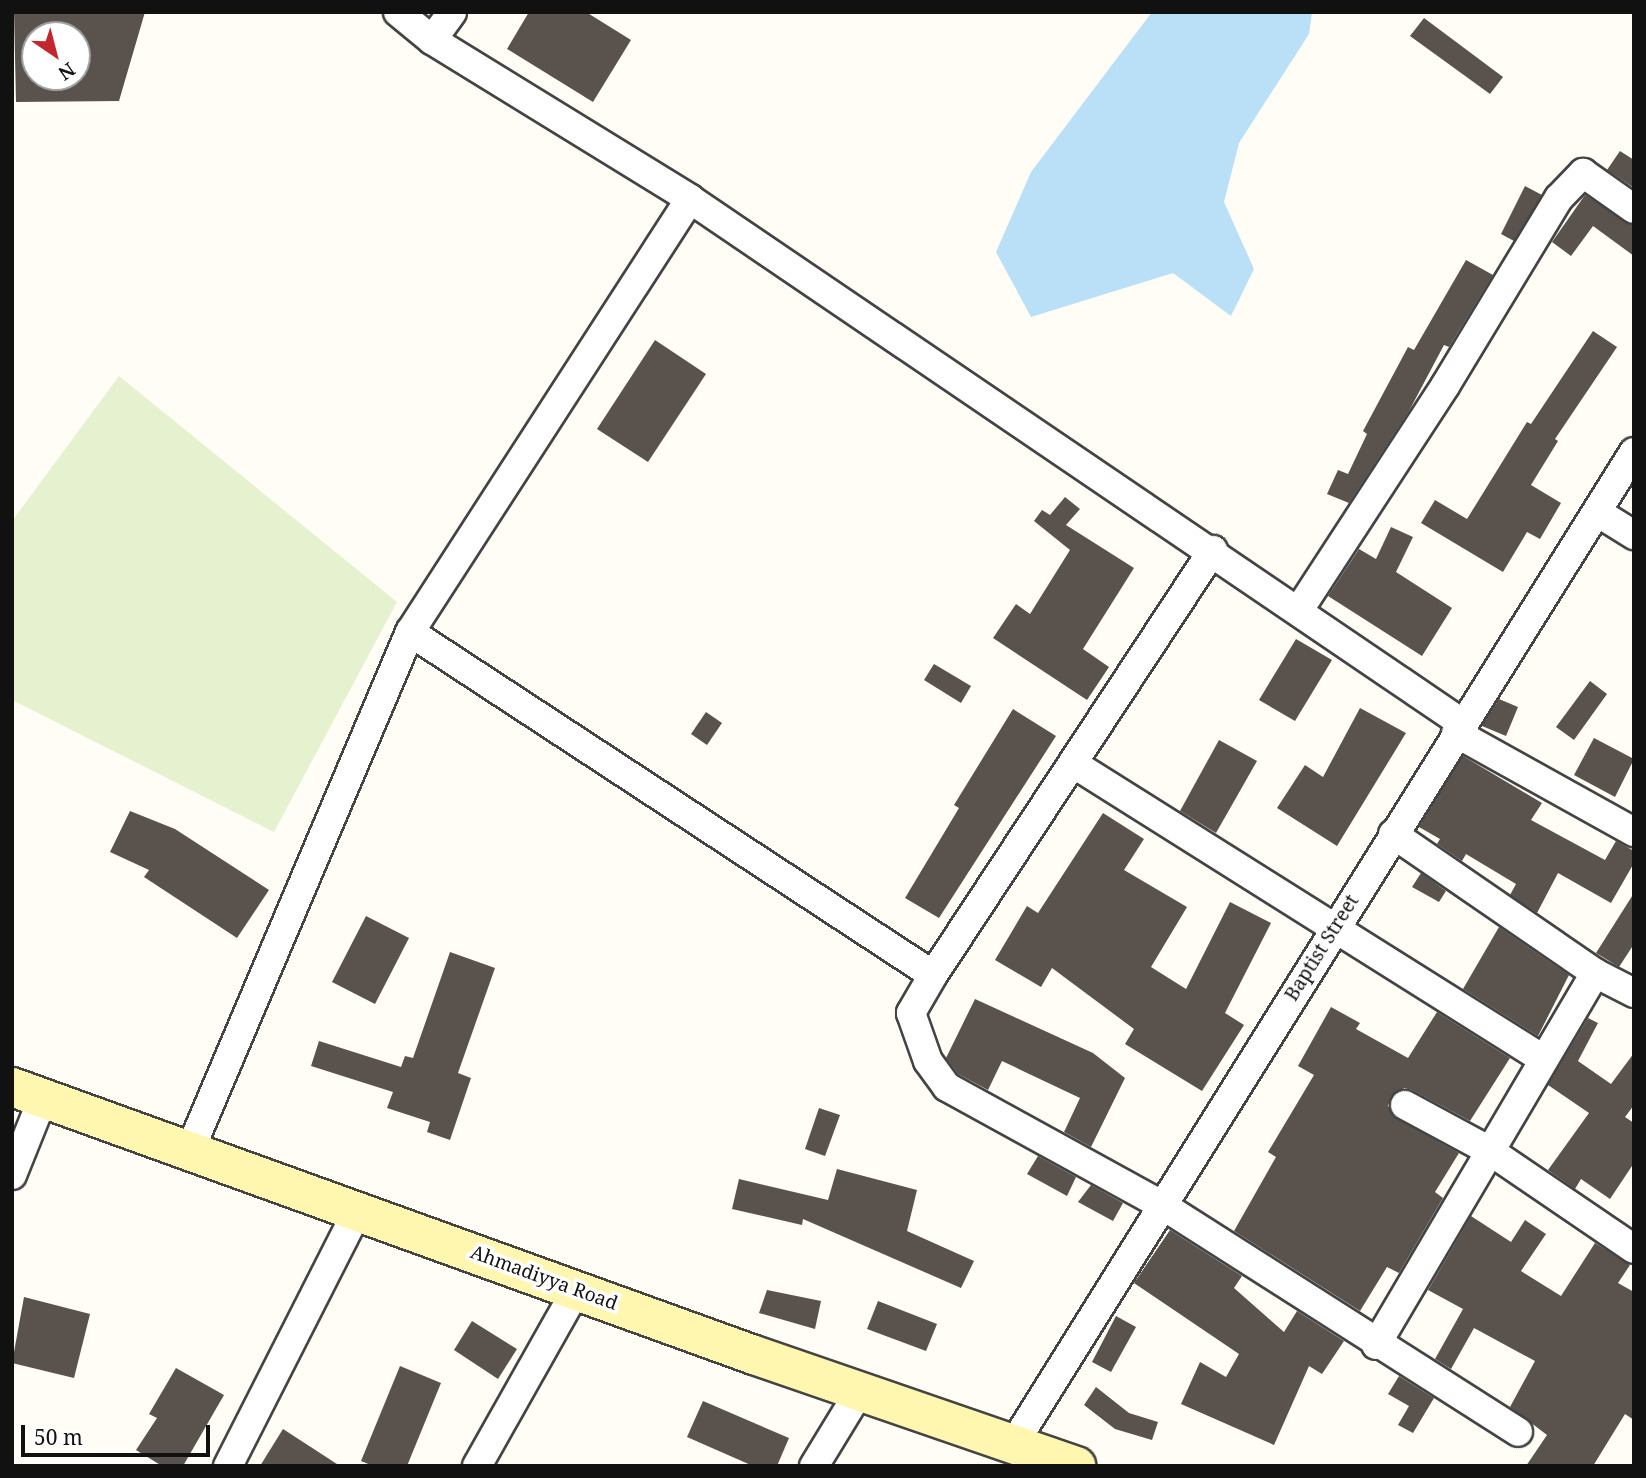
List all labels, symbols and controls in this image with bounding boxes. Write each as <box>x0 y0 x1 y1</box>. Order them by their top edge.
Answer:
north arrow <box>21 21 91 91</box>
text: N <box>53 57 80 87</box>
street label: Baptist Street <box>1280 891 1364 1005</box>
street label: Ahmadiyya Road <box>467 1241 621 1315</box>
scale bar <box>24 1412 214 1456</box>
text: 50 m <box>34 1423 83 1451</box>

